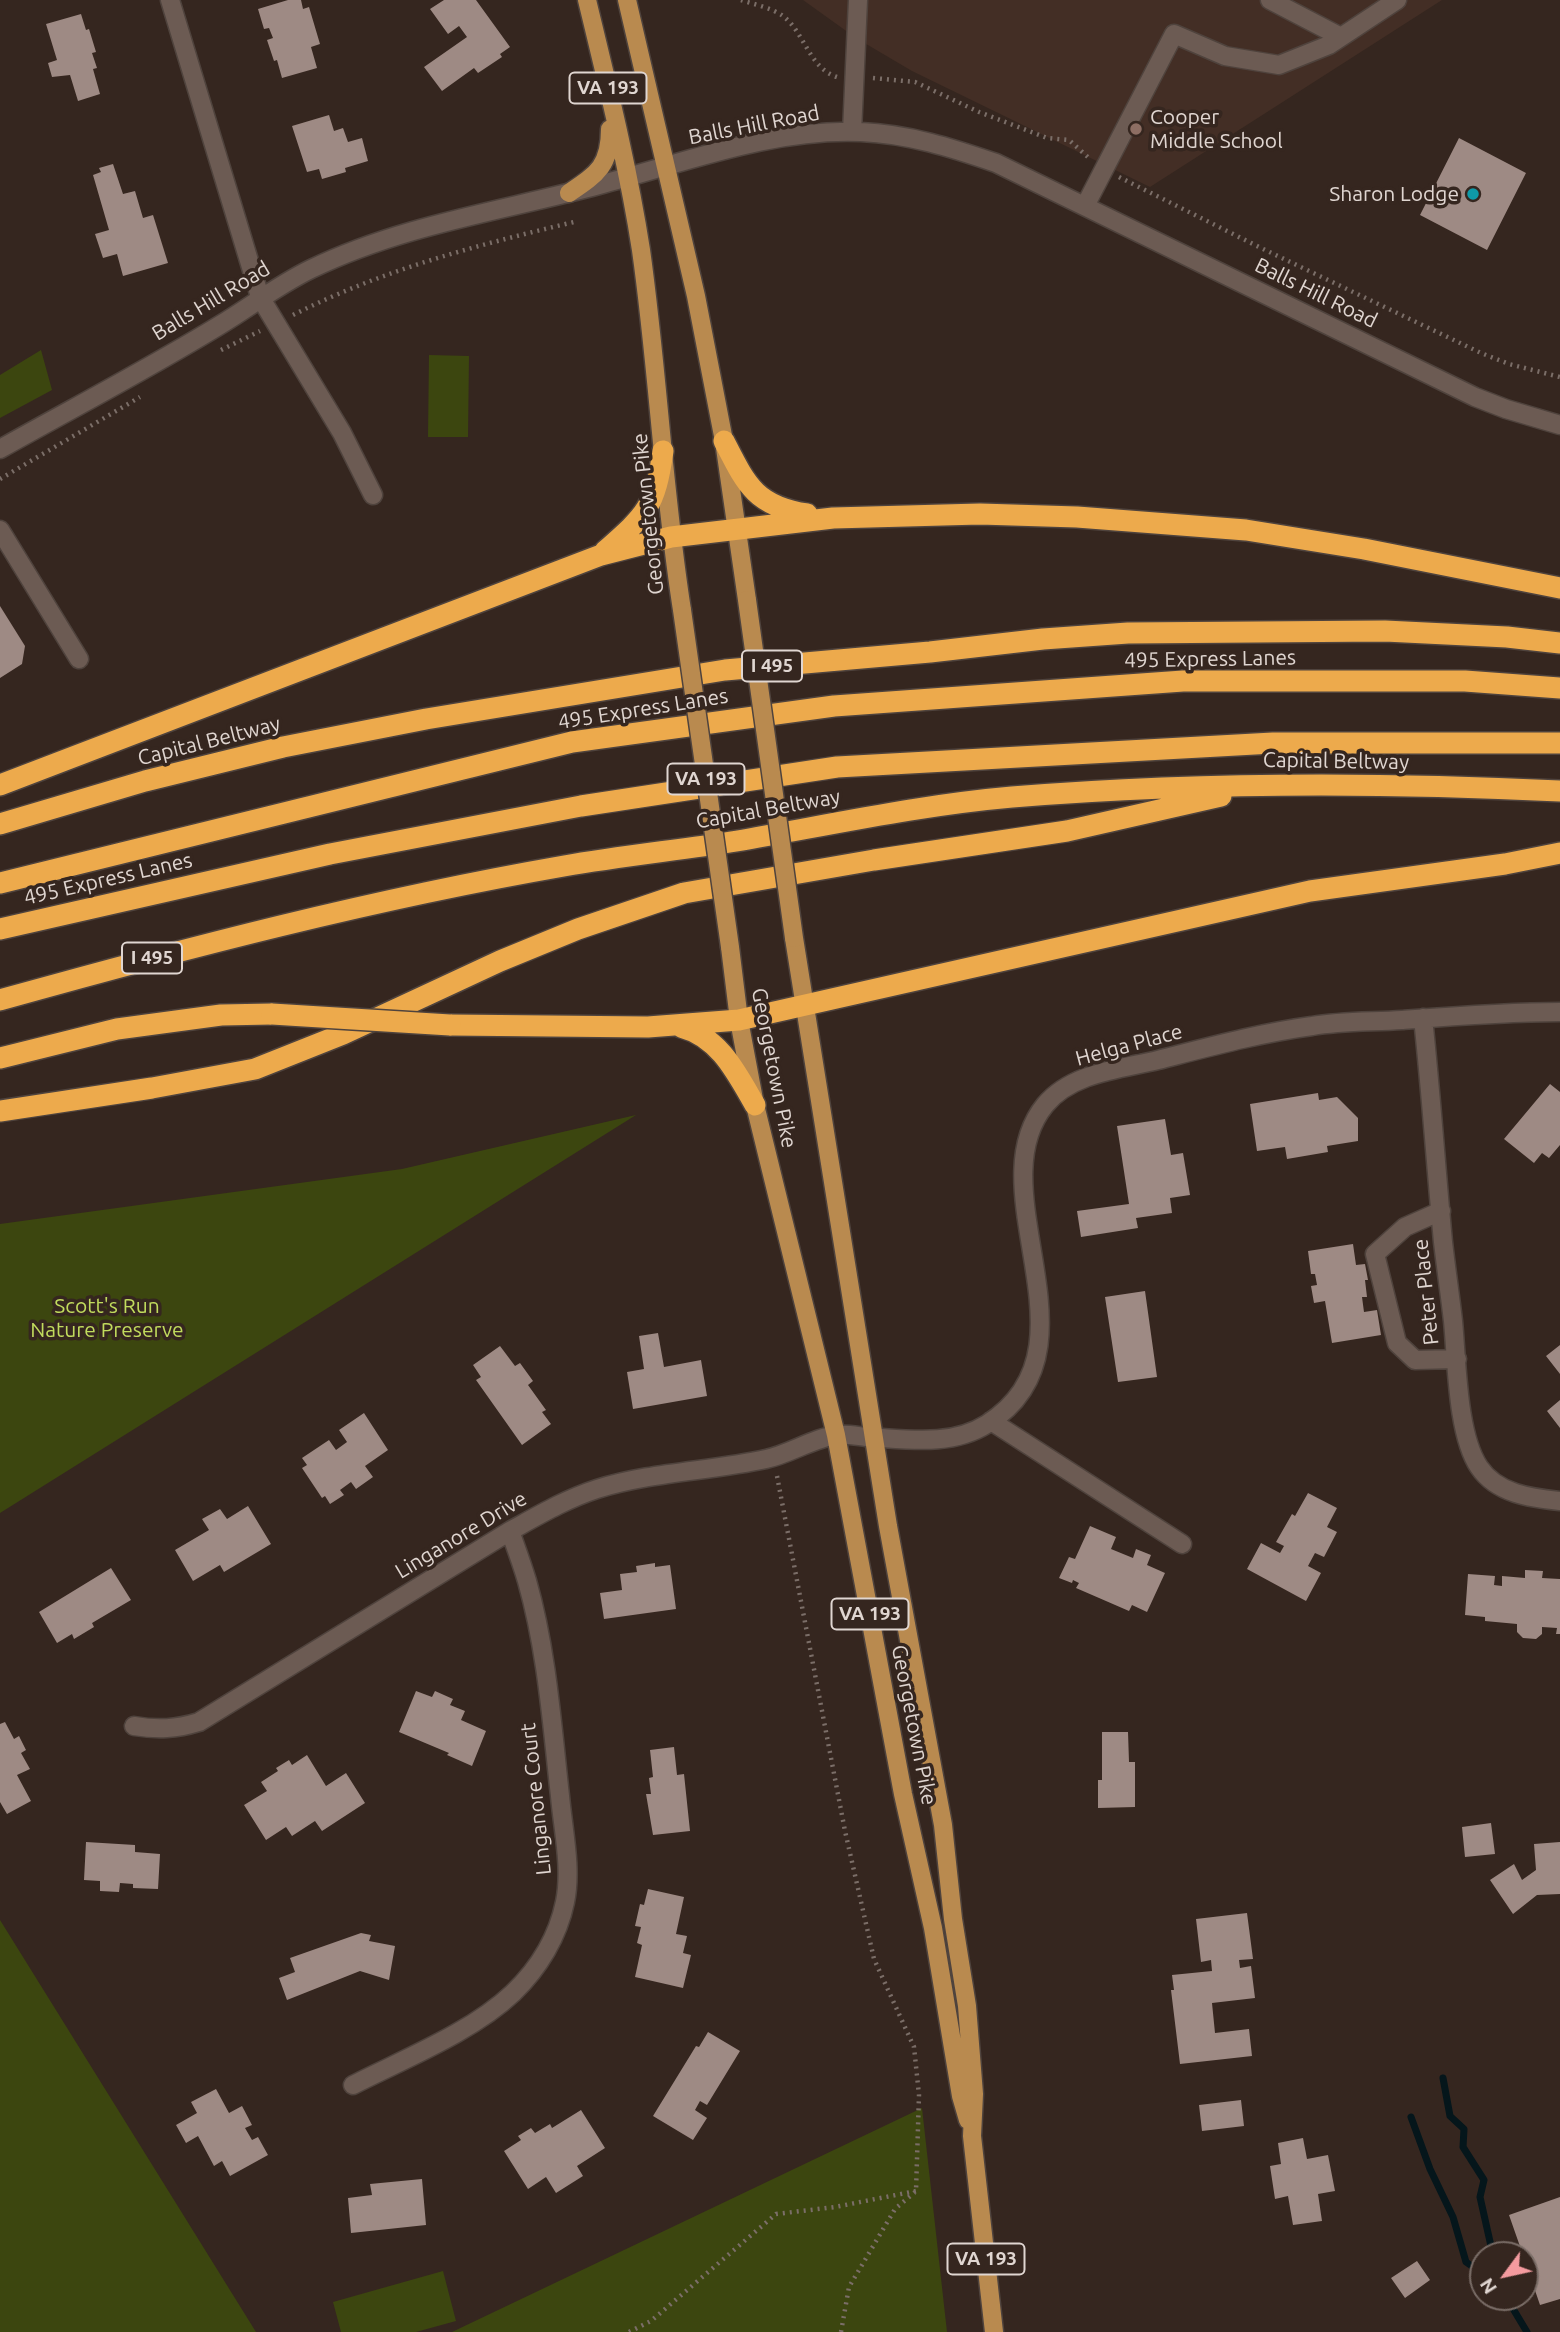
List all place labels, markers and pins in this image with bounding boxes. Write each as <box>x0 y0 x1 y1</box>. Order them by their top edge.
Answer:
place label: Cooper Middle School <box>1150 104 1283 154</box>
marker: Cooper Middle School <box>1128 121 1144 137</box>
place label: Sharon Lodge <box>1329 181 1459 207</box>
marker: Sharon Lodge <box>1465 186 1481 202</box>

